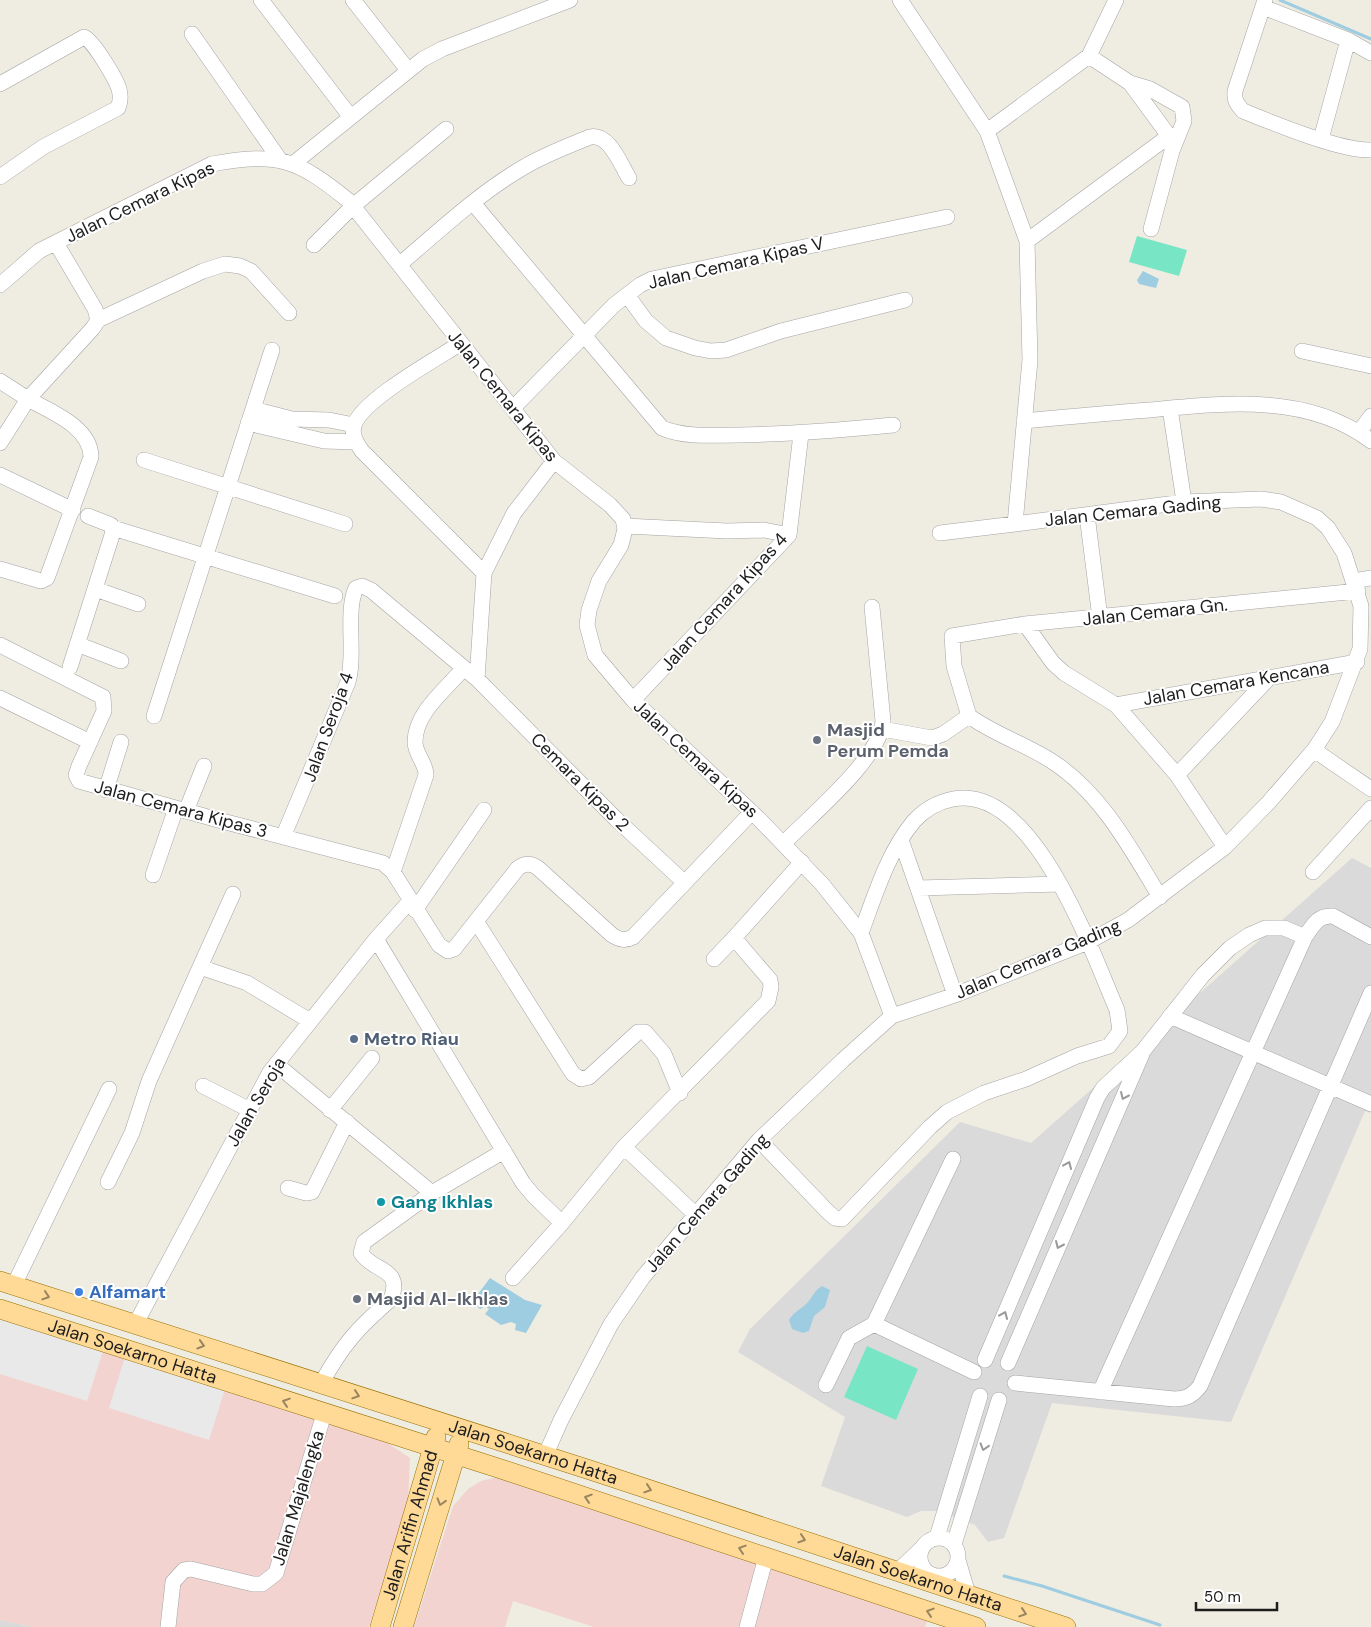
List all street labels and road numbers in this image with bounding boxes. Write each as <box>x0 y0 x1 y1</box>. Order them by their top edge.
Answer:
street label: Jalan Cemara Kipas <box>62 156 218 248</box>
street label: Jalan Cemara Kipas V <box>646 231 826 295</box>
street label: Jalan Cemara Kipas <box>442 325 564 467</box>
street label: Jalan Cemara Gading <box>1044 490 1222 532</box>
street label: Jalan Cemara Kipas 4 <box>655 528 793 676</box>
street label: Jalan Cemara Gn. <box>1081 592 1229 632</box>
street label: Jalan Cemara Kencana <box>1141 655 1331 711</box>
street label: Jalan Seroja 4 <box>297 669 359 785</box>
street label: Jalan Cemara Kipas <box>628 695 764 823</box>
street label: Cemara Kipas 2 <box>525 727 635 837</box>
street label: Jalan Cemara Kipas 3 <box>92 774 270 844</box>
street label: Jalan Cemara Gading <box>952 913 1124 1005</box>
street label: Jalan Seroja <box>221 1053 291 1151</box>
street label: Jalan Cemara Gading <box>640 1128 774 1278</box>
street label: Jalan Soekarno Hatta <box>45 1313 220 1390</box>
street label: Jalan Soekarno Hatta <box>446 1414 621 1490</box>
street label: Jalan Majalengka <box>266 1427 330 1569</box>
street label: Jalan Arifin Ahmad <box>376 1447 443 1603</box>
street label: Jalan Soekarno Hatta <box>831 1539 1006 1617</box>

